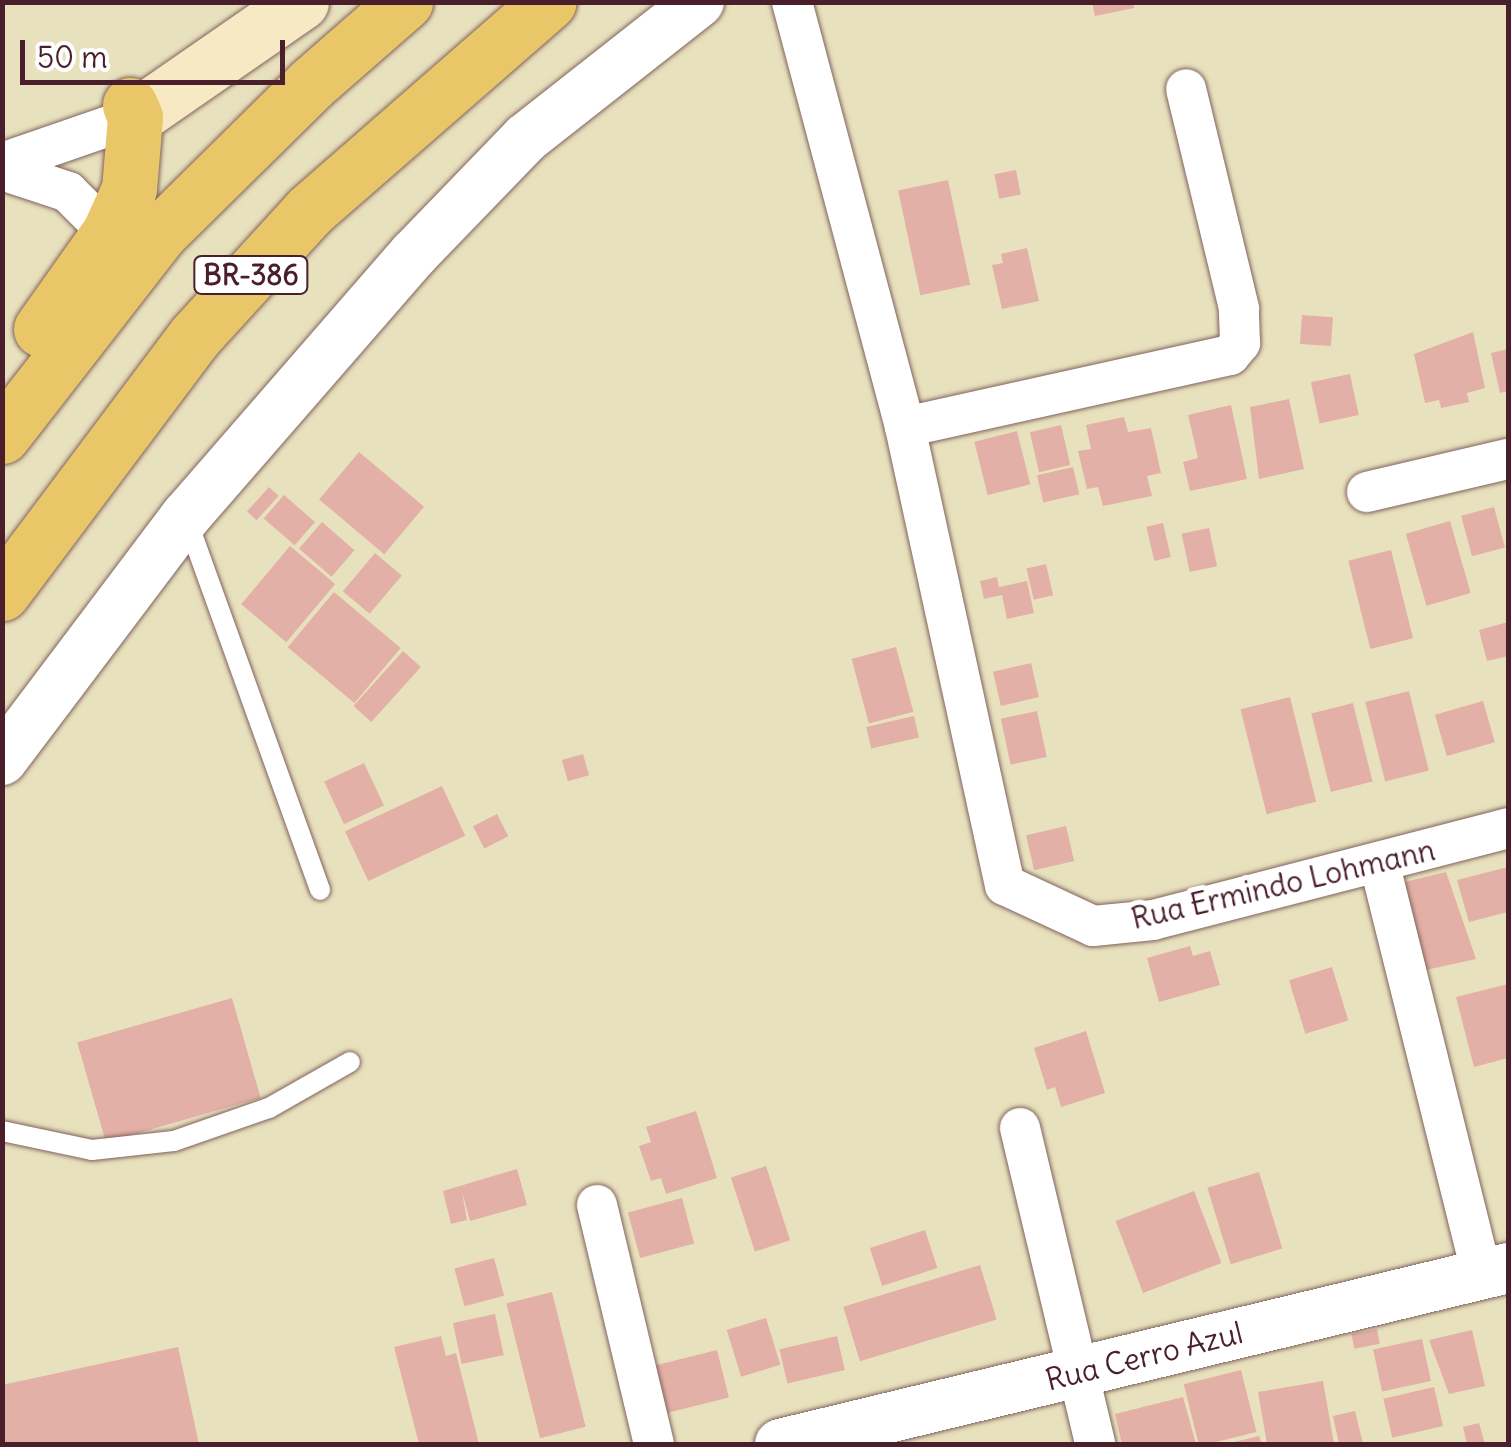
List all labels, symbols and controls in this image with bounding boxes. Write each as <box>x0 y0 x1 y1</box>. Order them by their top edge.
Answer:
scale bar <box>25 20 290 82</box>
text: 50 m <box>37 38 107 76</box>
road number: BR-386 <box>191 252 311 298</box>
street label: Rua Ermindo Lohmann <box>1128 832 1438 936</box>
street label: Rua Cerro Azul <box>1042 1314 1246 1398</box>

